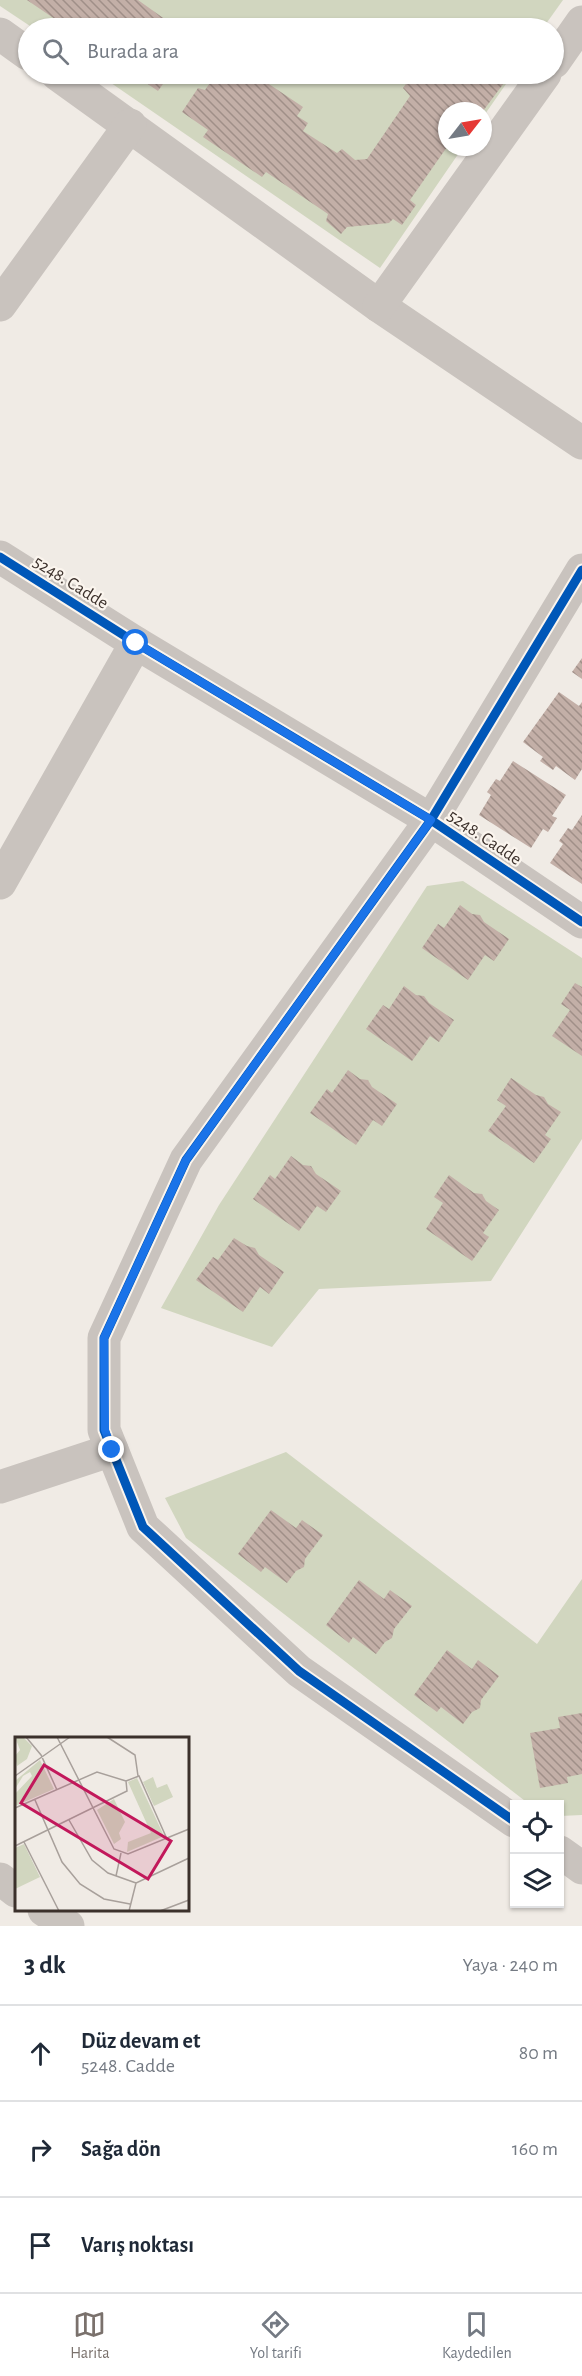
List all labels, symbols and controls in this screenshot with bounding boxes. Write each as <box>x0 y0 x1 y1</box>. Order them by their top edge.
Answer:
search box <box>18 18 564 84</box>
icon: search <box>39 35 72 68</box>
text: Burada ara <box>87 40 179 62</box>
north arrow <box>438 102 492 156</box>
street label: 5248. Cadde <box>30 553 111 613</box>
route start <box>122 629 148 655</box>
street label: 5248. Cadde <box>444 807 525 869</box>
route end <box>98 1436 124 1462</box>
inset map <box>15 1737 189 1911</box>
map controls <box>510 1800 564 1908</box>
button: locate <box>510 1800 564 1854</box>
button: layers <box>510 1854 564 1908</box>
text: 3 dk <box>24 1952 66 1978</box>
text: Yaya · 240 m <box>463 1955 558 1975</box>
text: Düz devam et <box>81 2030 200 2052</box>
icon: ahead <box>24 2037 57 2070</box>
text: 80 m <box>519 2043 558 2063</box>
text: 5248. Cadde <box>81 2056 175 2076</box>
icon: right <box>24 2133 57 2166</box>
text: Sağa dön <box>81 2138 161 2160</box>
text: 160 m <box>512 2139 558 2159</box>
icon: arrive <box>24 2229 57 2262</box>
text: Varış noktası <box>81 2234 194 2256</box>
tab: Harita <box>70 2308 110 2363</box>
tab: Yol tarifi <box>250 2308 302 2363</box>
tab: Kaydedilen <box>442 2308 512 2363</box>

